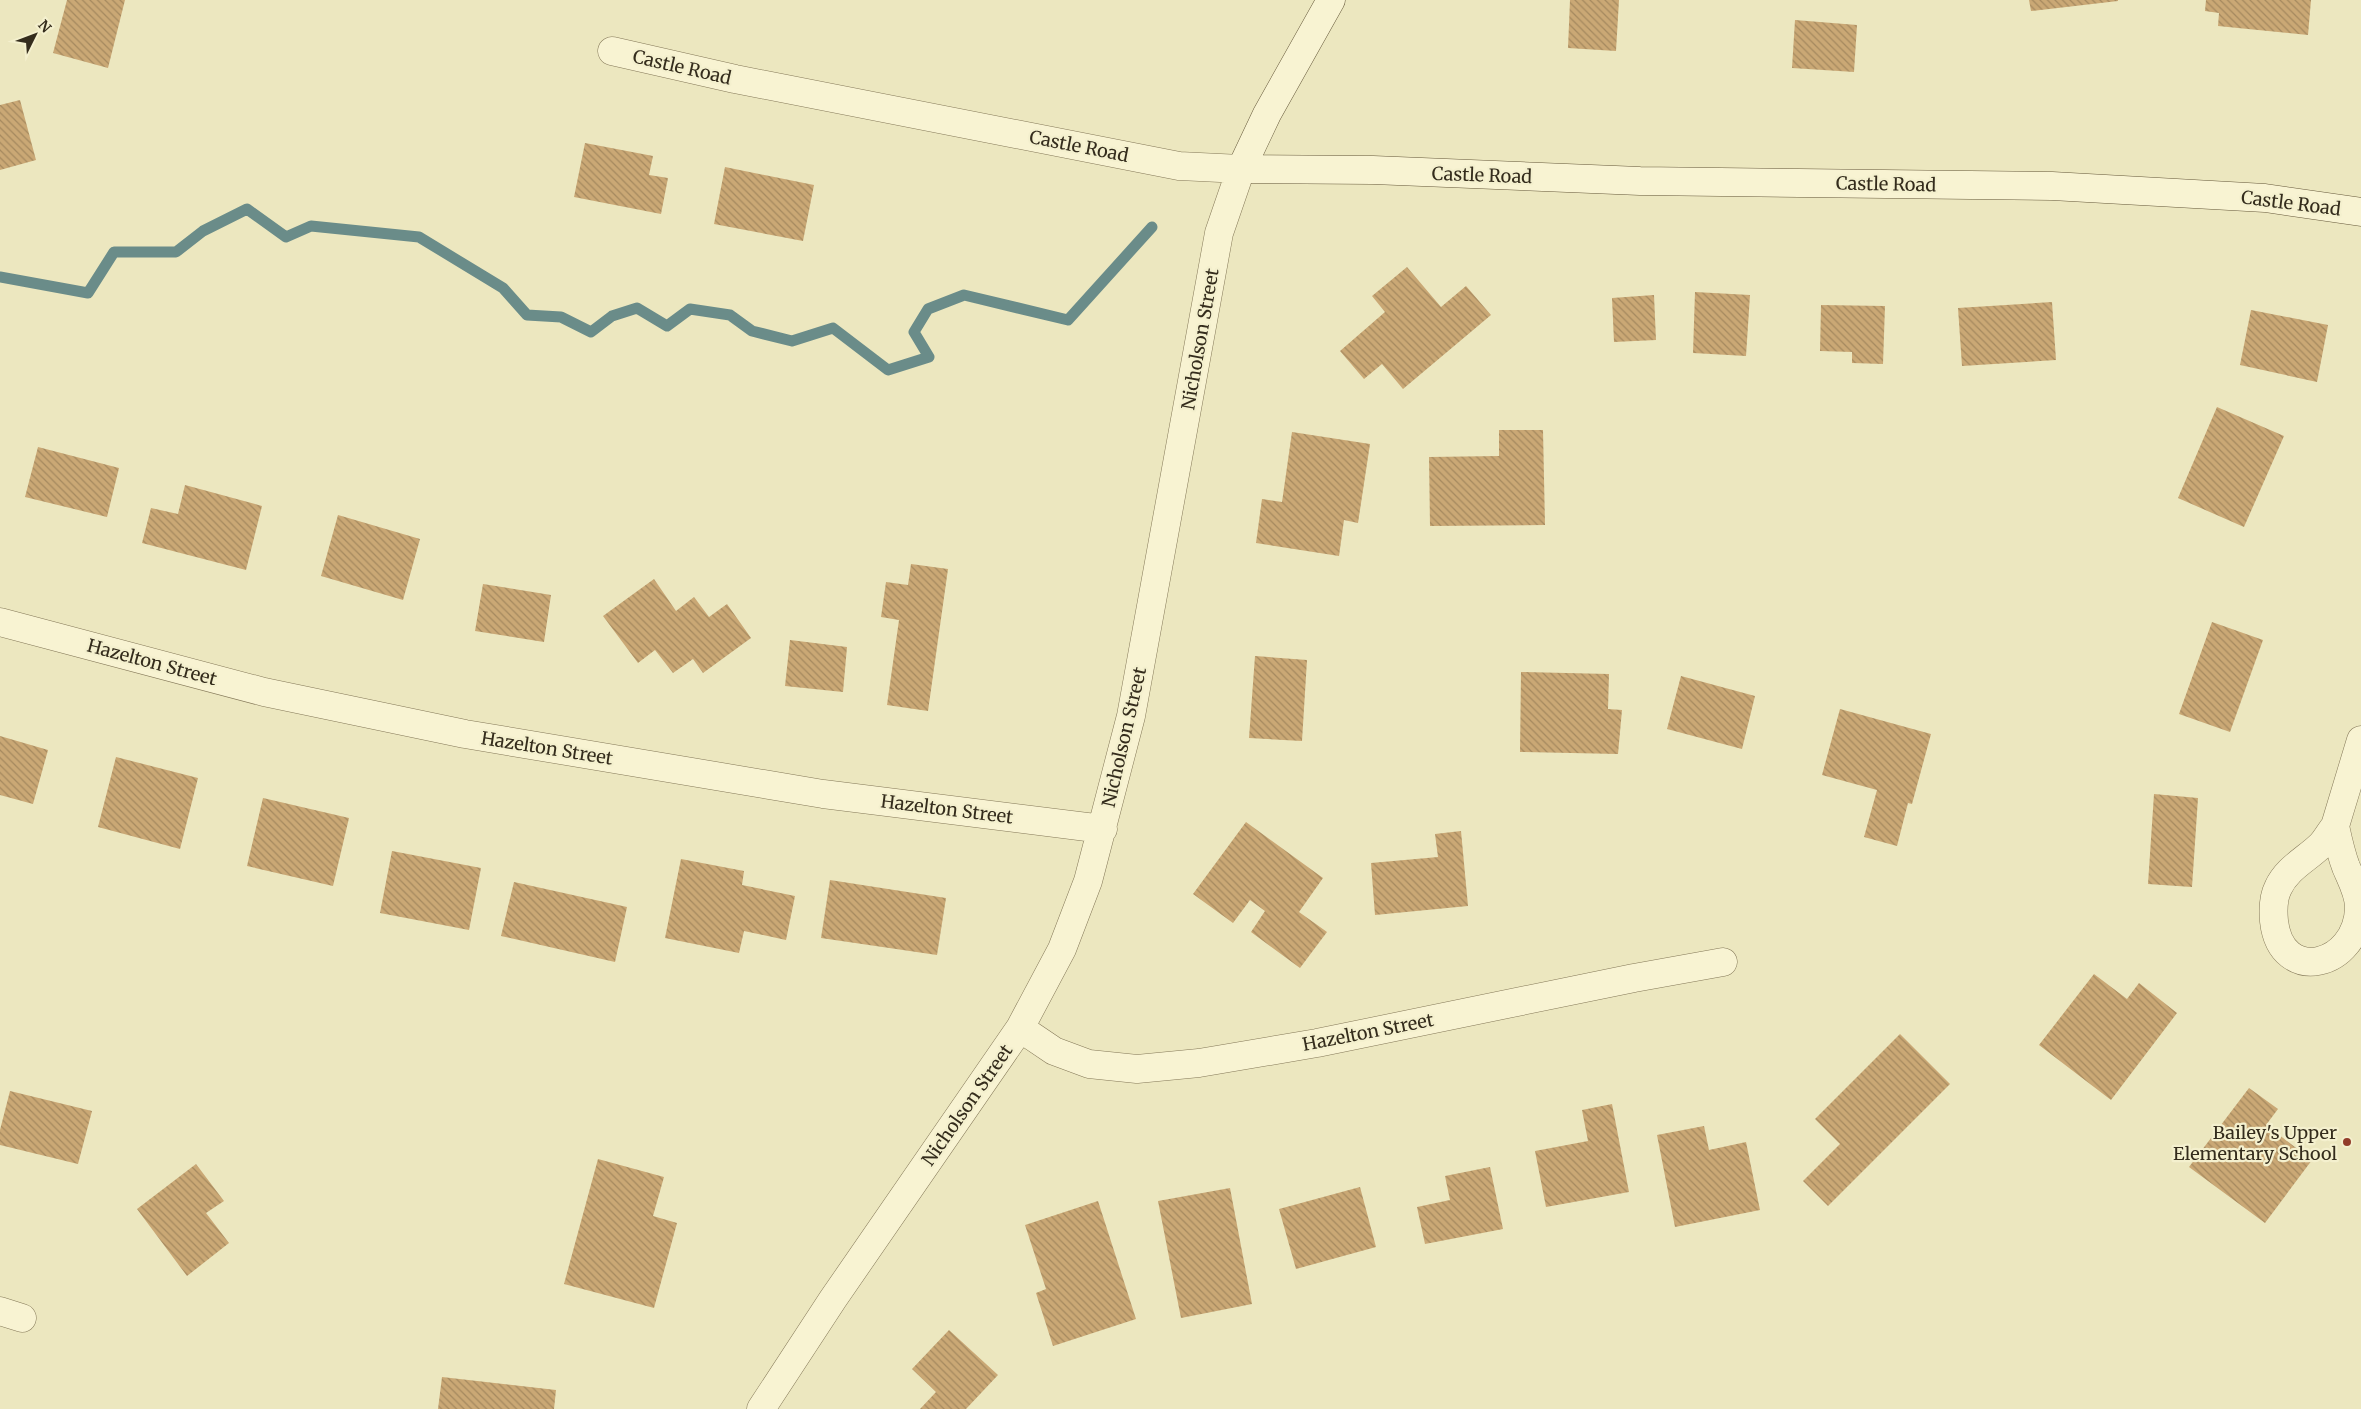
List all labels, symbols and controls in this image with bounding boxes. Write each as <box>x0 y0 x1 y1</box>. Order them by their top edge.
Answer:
north arrow <box>10 10 60 60</box>
text: N <box>34 16 55 36</box>
street label: Castle Road <box>631 45 734 90</box>
street label: Castle Road <box>1028 125 1131 167</box>
street label: Castle Road <box>1431 162 1533 188</box>
street label: Castle Road <box>1836 172 1937 196</box>
street label: Castle Road <box>2240 185 2342 221</box>
street label: Nicholson Street <box>1176 266 1224 412</box>
street label: Hazelton Street <box>85 634 219 690</box>
street label: Nicholson Street <box>1097 665 1151 809</box>
street label: Hazelton Street <box>479 726 615 770</box>
street label: Hazelton Street <box>879 789 1015 829</box>
street label: Hazelton Street <box>1300 1008 1436 1056</box>
street label: Nicholson Street <box>917 1040 1017 1170</box>
place label: Bailey's Upper Elementary School <box>2173 1121 2337 1165</box>
marker: Bailey's Upper Elementary School <box>2341 1136 2353 1148</box>

